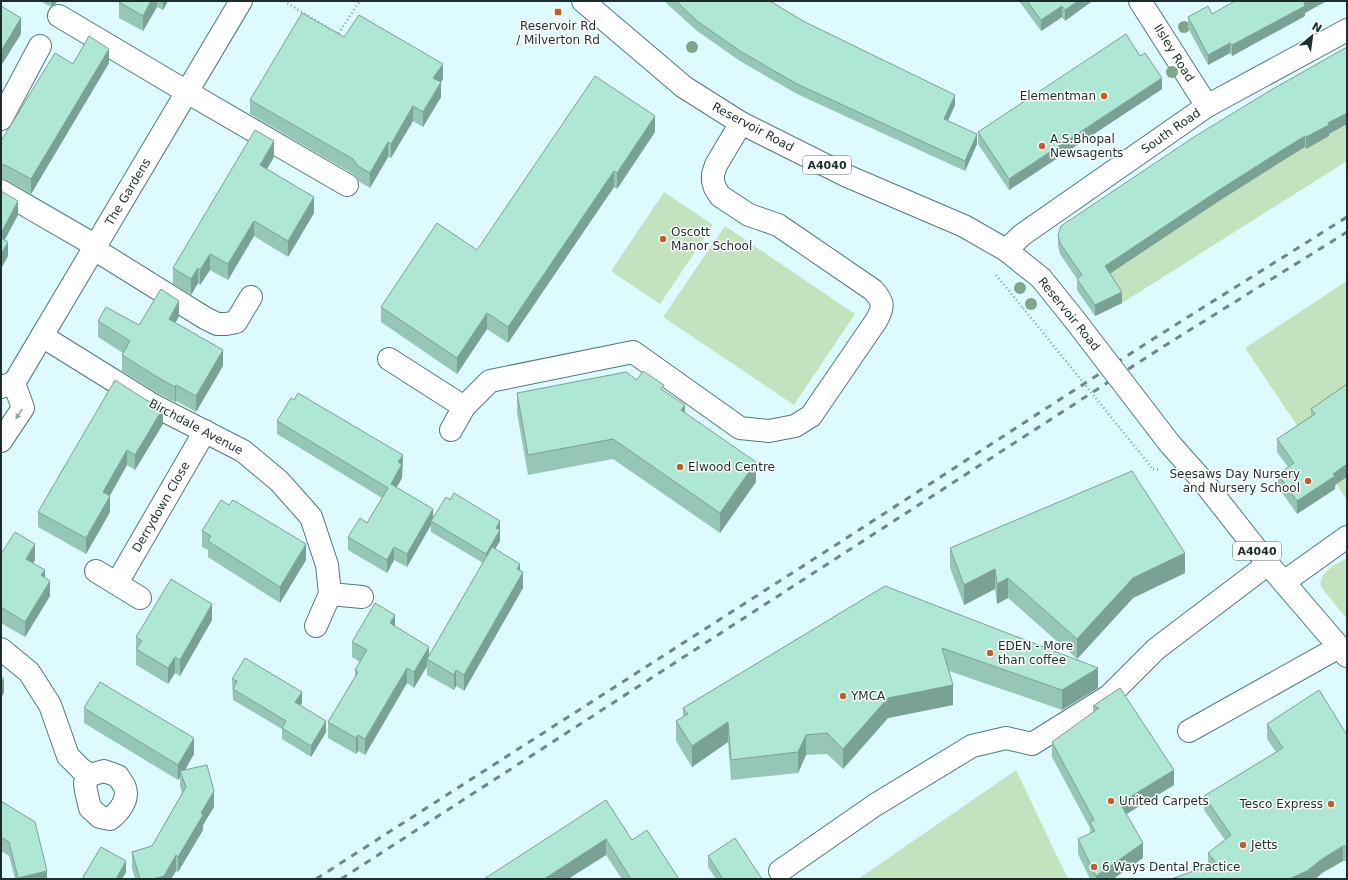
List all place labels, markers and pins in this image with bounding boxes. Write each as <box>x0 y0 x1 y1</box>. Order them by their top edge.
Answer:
marker: Reservoir Rd / Milverton Rd <box>553 7 563 17</box>
place label: Reservoir Rd / Milverton Rd <box>516 19 600 47</box>
place label: Elementman <box>1020 89 1096 103</box>
marker: Elementman <box>1099 91 1109 101</box>
place label: A.S.Bhopal Newsagents <box>1050 132 1123 160</box>
marker: A.S.Bhopal Newsagents <box>1037 141 1047 151</box>
place label: Oscott Manor School <box>671 225 752 253</box>
marker: Oscott Manor School <box>658 234 668 244</box>
place label: Elwood Centre <box>688 460 775 474</box>
marker: Elwood Centre <box>675 462 685 472</box>
place label: Seesaws Day Nursery and Nursery School <box>1169 467 1300 495</box>
marker: Seesaws Day Nursery and Nursery School <box>1303 476 1313 486</box>
place label: EDEN - More than coffee <box>998 639 1073 667</box>
marker: EDEN - More than coffee <box>985 648 995 658</box>
place label: YMCA <box>850 689 886 703</box>
marker: YMCA <box>838 691 848 701</box>
place label: United Carpets <box>1119 794 1209 808</box>
marker: United Carpets <box>1106 796 1116 806</box>
place label: Tesco Express <box>1238 797 1323 811</box>
marker: Tesco Express <box>1326 799 1336 809</box>
place label: Jetts <box>1250 838 1278 852</box>
marker: Jetts <box>1238 840 1248 850</box>
place label: 6 Ways Dental Practice <box>1102 860 1240 874</box>
marker: 6 Ways Dental Practice <box>1089 862 1099 872</box>

